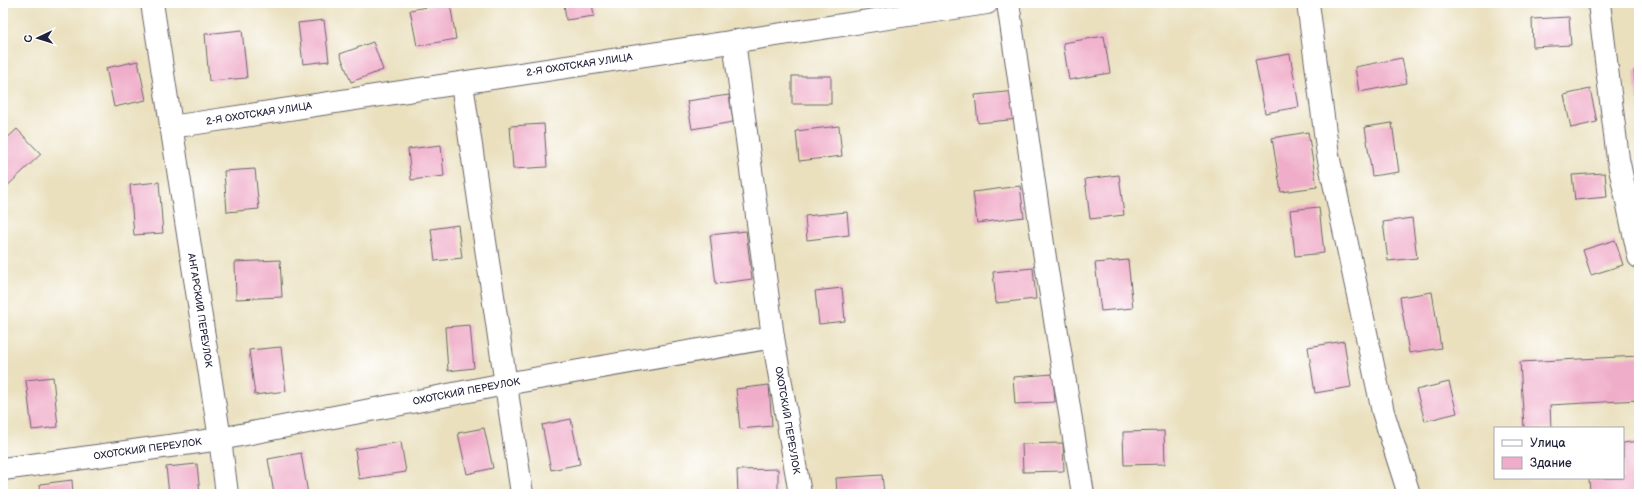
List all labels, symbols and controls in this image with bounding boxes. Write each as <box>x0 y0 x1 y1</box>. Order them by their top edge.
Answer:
north arrow <box>18 18 58 58</box>
text: С <box>22 34 35 43</box>
street label: 2-Я ОХОТСКАЯ УЛИЦА <box>525 51 634 79</box>
street label: 2-Я ОХОТСКАЯ УЛИЦА <box>205 100 314 128</box>
street label: АНГАРСКИЙ ПЕРЕУЛОК <box>185 251 215 369</box>
street label: ОХОТСКИЙ ПЕРЕУЛОК <box>772 366 803 476</box>
street label: ОХОТСКИЙ ПЕРЕУЛОК <box>412 375 521 408</box>
legend <box>1494 427 1624 479</box>
street label: ОХОТСКИЙ ПЕРЕУЛОК <box>93 436 203 462</box>
text: Улица <box>1530 436 1566 451</box>
text: Здание <box>1530 456 1572 471</box>

